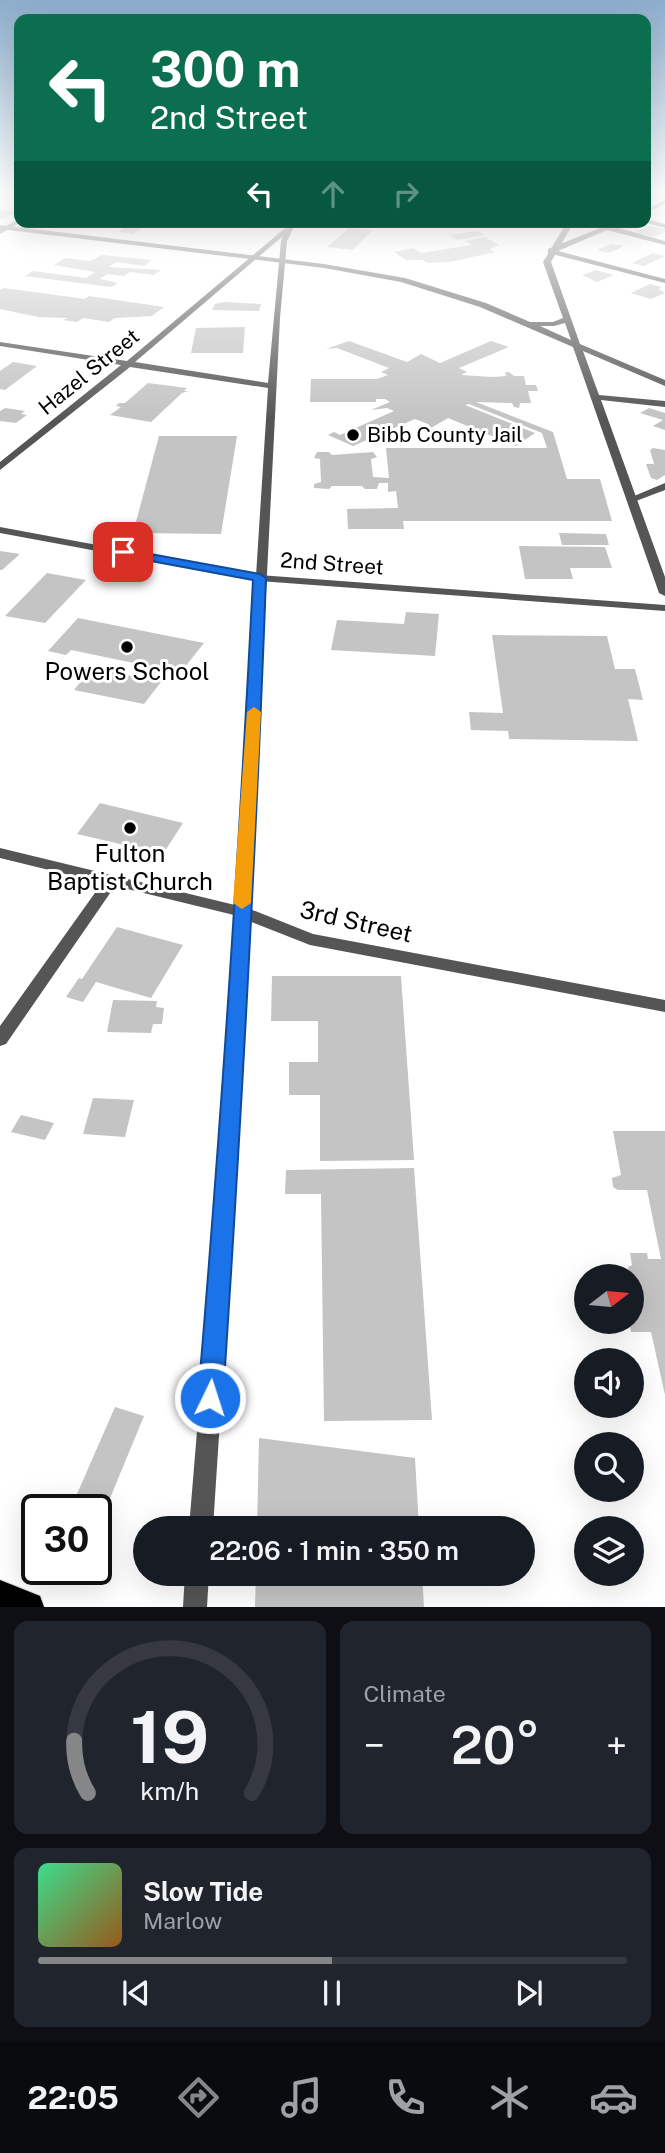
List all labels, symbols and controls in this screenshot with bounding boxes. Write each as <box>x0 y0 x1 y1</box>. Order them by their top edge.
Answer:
text: 300 m <box>150 40 300 98</box>
icon: left <box>35 42 126 133</box>
text: 2nd Street <box>150 99 308 136</box>
icon: left <box>241 175 279 213</box>
icon: ahead <box>314 175 352 213</box>
icon: right <box>387 175 425 213</box>
street label: Hazel Street <box>33 323 144 420</box>
place label: Bibb County Jail <box>367 422 523 447</box>
marker: Bibb County Jail <box>345 427 361 443</box>
pin <box>93 522 153 582</box>
icon: arrive <box>104 533 142 571</box>
street label: 2nd Street <box>279 547 385 580</box>
marker: Powers School <box>119 639 135 655</box>
place label: Powers School <box>45 657 209 685</box>
marker: Fulton Baptist Church <box>122 820 138 836</box>
place label: Fulton Baptist Church <box>47 839 213 895</box>
street label: 3rd Street <box>297 894 415 948</box>
north arrow <box>574 1264 644 1334</box>
map controls <box>574 1264 644 1586</box>
button: sound <box>574 1348 644 1418</box>
position arrow <box>173 1361 247 1435</box>
button: search <box>574 1432 644 1502</box>
speed limit sign: 30 <box>21 1494 112 1585</box>
button: layers <box>574 1516 644 1586</box>
text: 22:06 · 1 min · 350 m <box>209 1535 459 1566</box>
text: Climate <box>364 1680 446 1707</box>
text: 19 <box>130 1695 209 1780</box>
text: 20° <box>451 1715 540 1776</box>
text: − <box>364 1723 385 1768</box>
text: + <box>606 1723 627 1768</box>
text: km/h <box>140 1776 199 1806</box>
text: Slow Tide <box>143 1876 263 1907</box>
text: Marlow <box>143 1907 222 1934</box>
icon: previous <box>117 1974 155 2012</box>
icon: pause <box>313 1974 351 2012</box>
icon: next <box>510 1974 548 2012</box>
icon: directions <box>174 2073 223 2122</box>
icon: music <box>277 2073 326 2122</box>
icon: phone <box>381 2073 430 2122</box>
icon: climate <box>485 2073 534 2122</box>
icon: car <box>589 2073 638 2122</box>
text: 22:05 <box>27 2079 119 2116</box>

